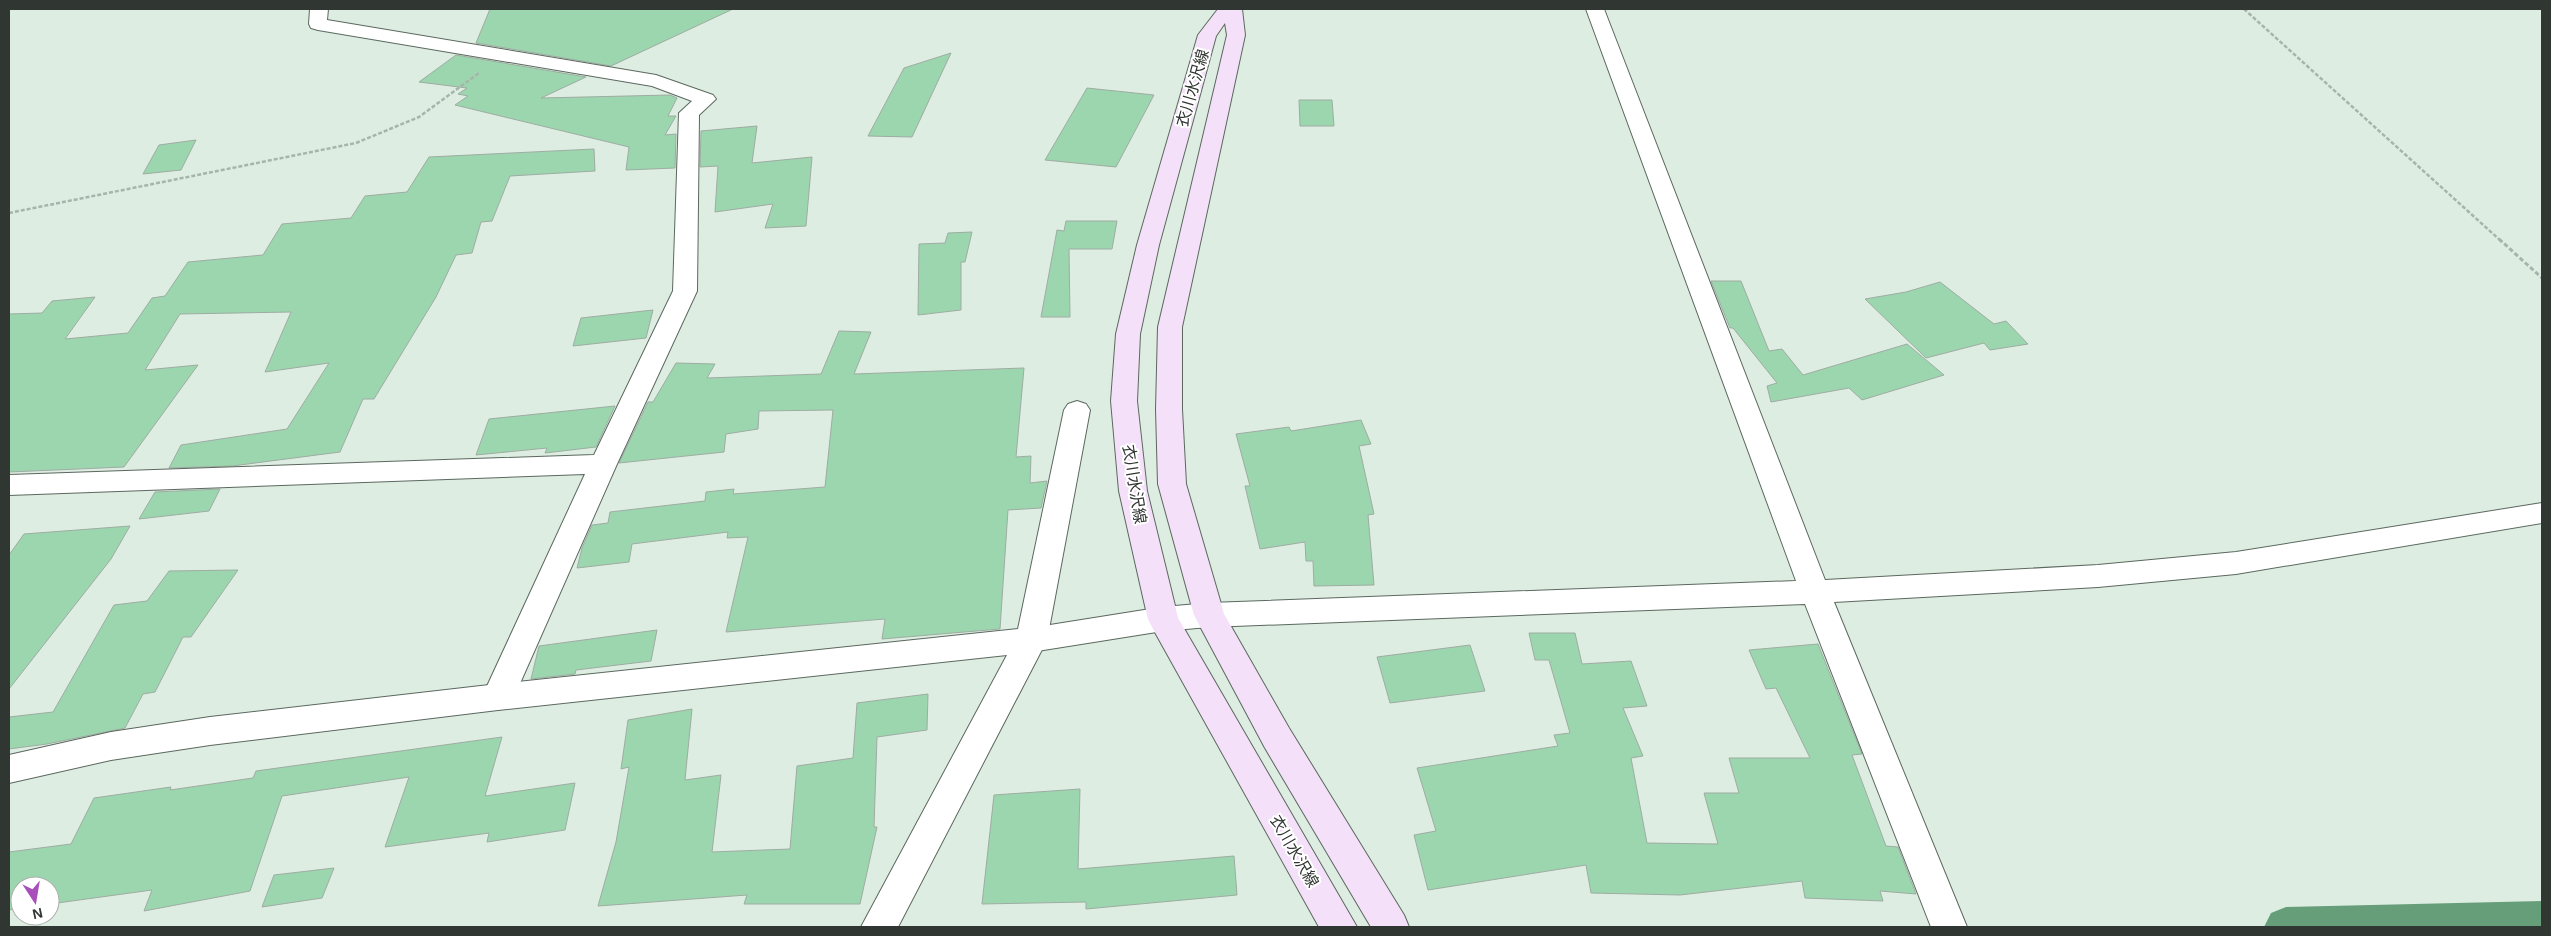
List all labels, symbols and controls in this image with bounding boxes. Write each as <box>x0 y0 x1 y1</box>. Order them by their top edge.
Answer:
street label: 衣川水沢線 <box>1173 47 1212 129</box>
street label: 衣川水沢線 <box>1120 443 1149 525</box>
street label: 衣川水沢線 <box>1267 812 1322 890</box>
north arrow <box>10 876 60 926</box>
text: N <box>31 905 44 923</box>

